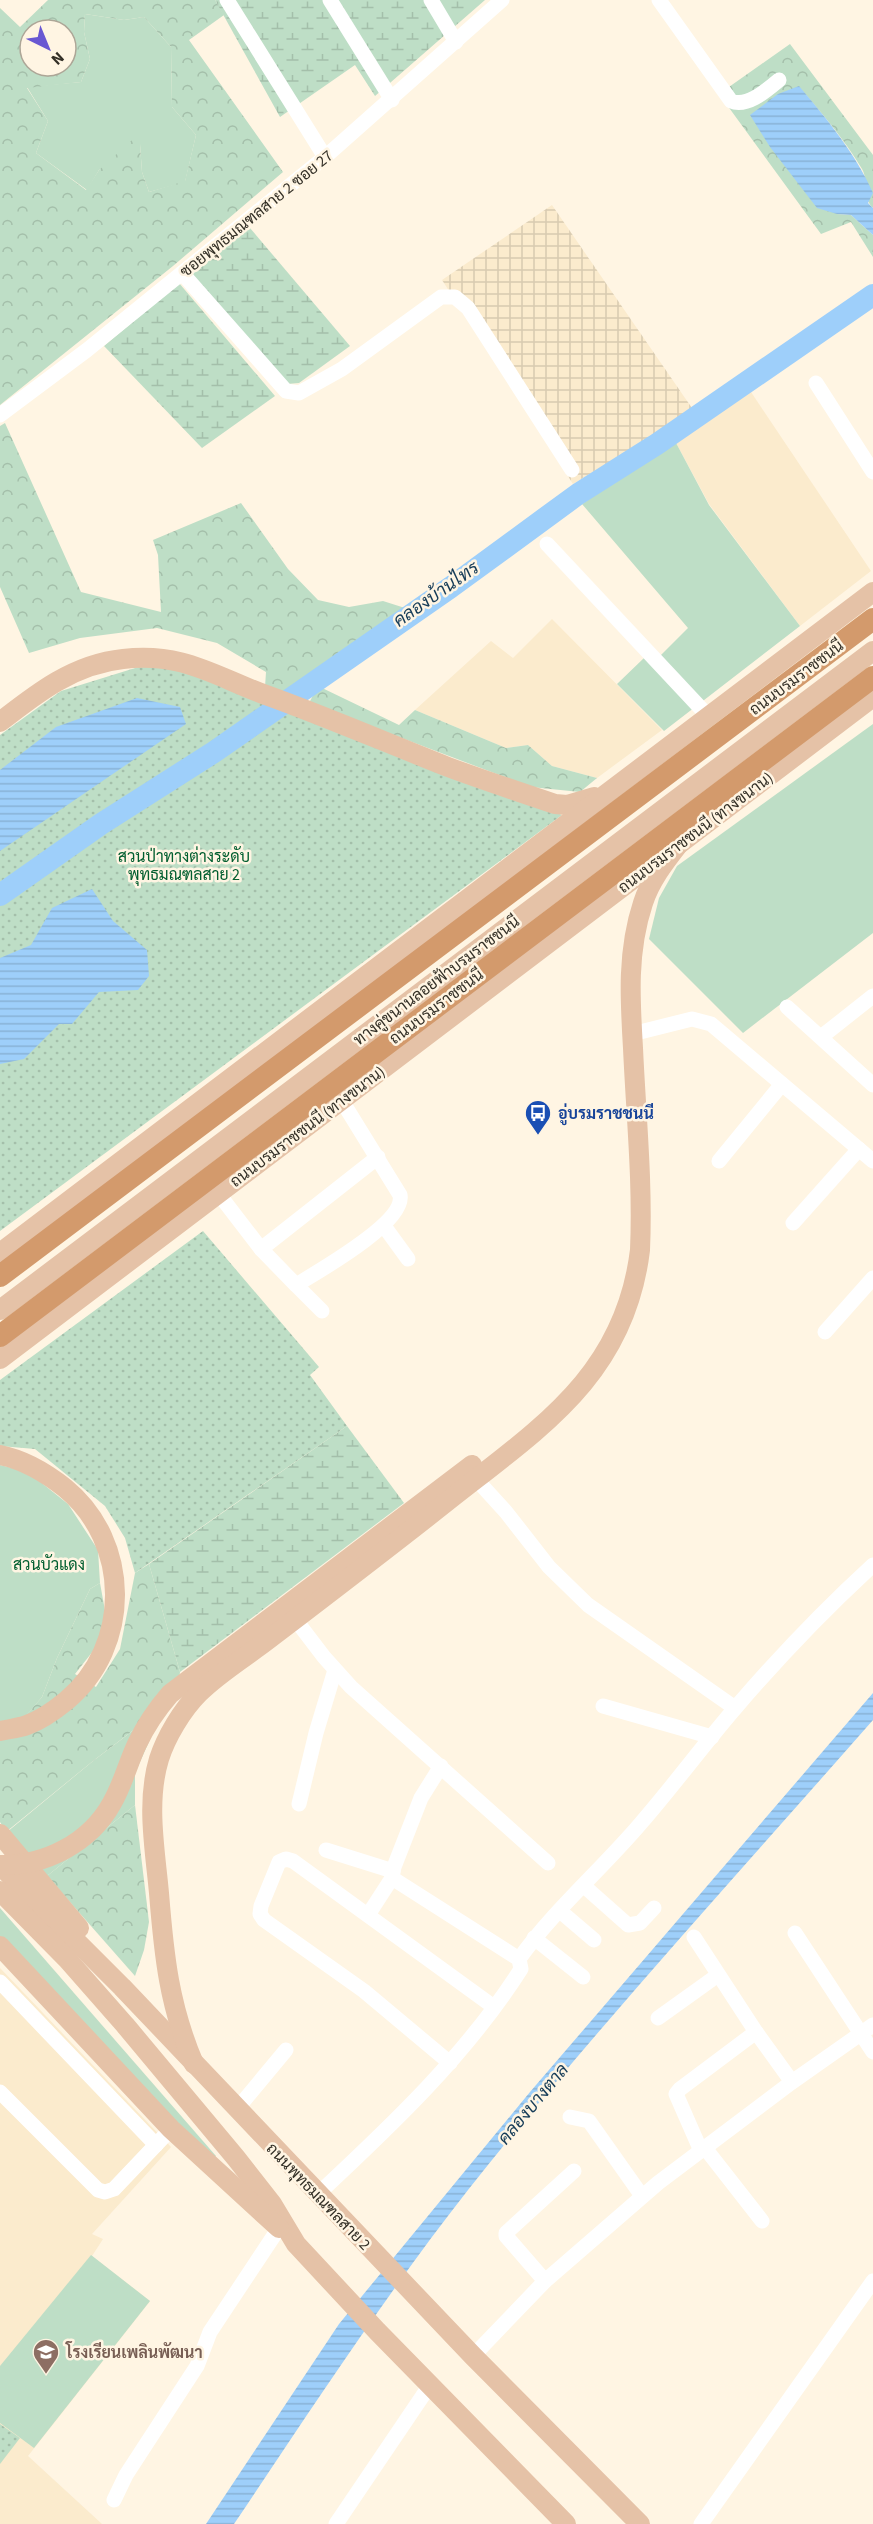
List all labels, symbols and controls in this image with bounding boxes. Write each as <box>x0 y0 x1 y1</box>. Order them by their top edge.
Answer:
north arrow <box>18 18 78 78</box>
text: N <box>46 47 69 70</box>
street label: ซอยพุทธมณฑลสาย 2 ซอย 27 <box>176 145 338 282</box>
water label: คลองบ้านไทร <box>388 554 485 633</box>
street label: ถนนบรมราชชนนี <box>744 634 848 721</box>
street label: ถนนบรมราชชนนี (ทางขนาน) <box>613 766 778 898</box>
park label: สวนป่าทางต่างระดับ พุทธมณฑลสาย 2 <box>118 846 250 886</box>
street label: ทางคู่ขนานลอยฟ้าบรมราชชนนี <box>348 910 524 1051</box>
street label: ถนนบรมราชชนนี <box>384 963 488 1050</box>
street label: ถนนบรมราชชนนี (ทางขนาน) <box>225 1060 390 1192</box>
bus stop icon: อู่บรมราชชนนี <box>523 1098 553 1136</box>
place label: อู่บรมราชชนนี <box>558 1103 654 1126</box>
park label: สวนบัวแดง <box>13 1554 85 1576</box>
water label: คลองบางตาล <box>492 2059 575 2150</box>
street label: ถนนพุทธมณฑลสาย 2 <box>261 2138 375 2255</box>
school or university icon: โรงเรียนเพลินพัฒนา <box>31 2337 61 2375</box>
place label: โรงเรียนเพลินพัฒนา <box>65 2341 203 2364</box>

